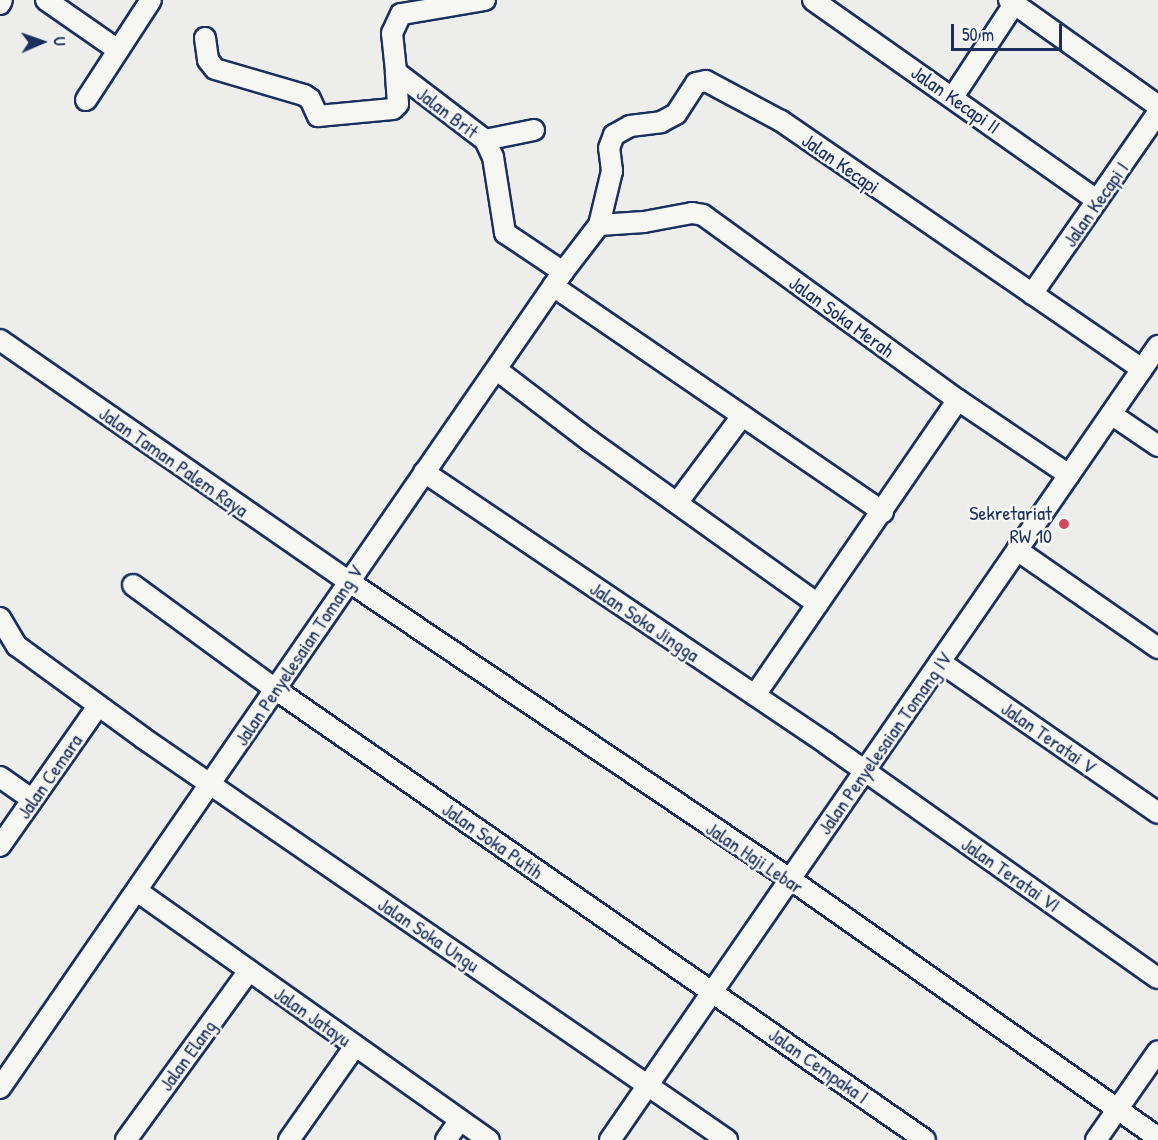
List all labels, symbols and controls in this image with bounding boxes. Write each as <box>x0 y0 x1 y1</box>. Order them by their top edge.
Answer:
north arrow <box>12 12 72 72</box>
scale bar <box>954 12 1065 50</box>
text: 50 m <box>962 22 994 47</box>
text: U <box>49 37 71 46</box>
street label: Jalan Kecapi II <box>907 60 1005 138</box>
street label: Jalan Brit <box>412 81 484 143</box>
street label: Jalan Kecapi <box>798 128 884 198</box>
street label: Jalan Kecapi I <box>1057 157 1133 251</box>
street label: Jalan Soka Merah <box>785 270 899 362</box>
street label: Jalan Taman Palem Raya <box>95 401 253 521</box>
place label: Sekretariat RW 10 <box>969 500 1052 547</box>
marker: Sekretariat RW 10 <box>1057 517 1071 531</box>
street label: Jalan Penyelesaian Tomang V <box>229 560 367 750</box>
street label: Jalan Soka Jingga <box>586 576 704 666</box>
street label: Jalan Penyelesaian Tomang IV <box>812 647 956 839</box>
street label: Jalan Teratai V <box>997 696 1101 778</box>
street label: Jalan Cemara <box>11 729 87 823</box>
street label: Jalan Soka Putih <box>438 797 548 883</box>
street label: Jalan Haji Lebar <box>702 816 808 898</box>
street label: Jalan Teratai VI <box>957 831 1065 917</box>
street label: Jalan Soka Ungu <box>374 891 484 977</box>
street label: Jalan Jatayu <box>270 981 356 1051</box>
street label: Jalan Elang <box>153 1015 221 1095</box>
street label: Jalan Cempaka I <box>764 1022 874 1108</box>

